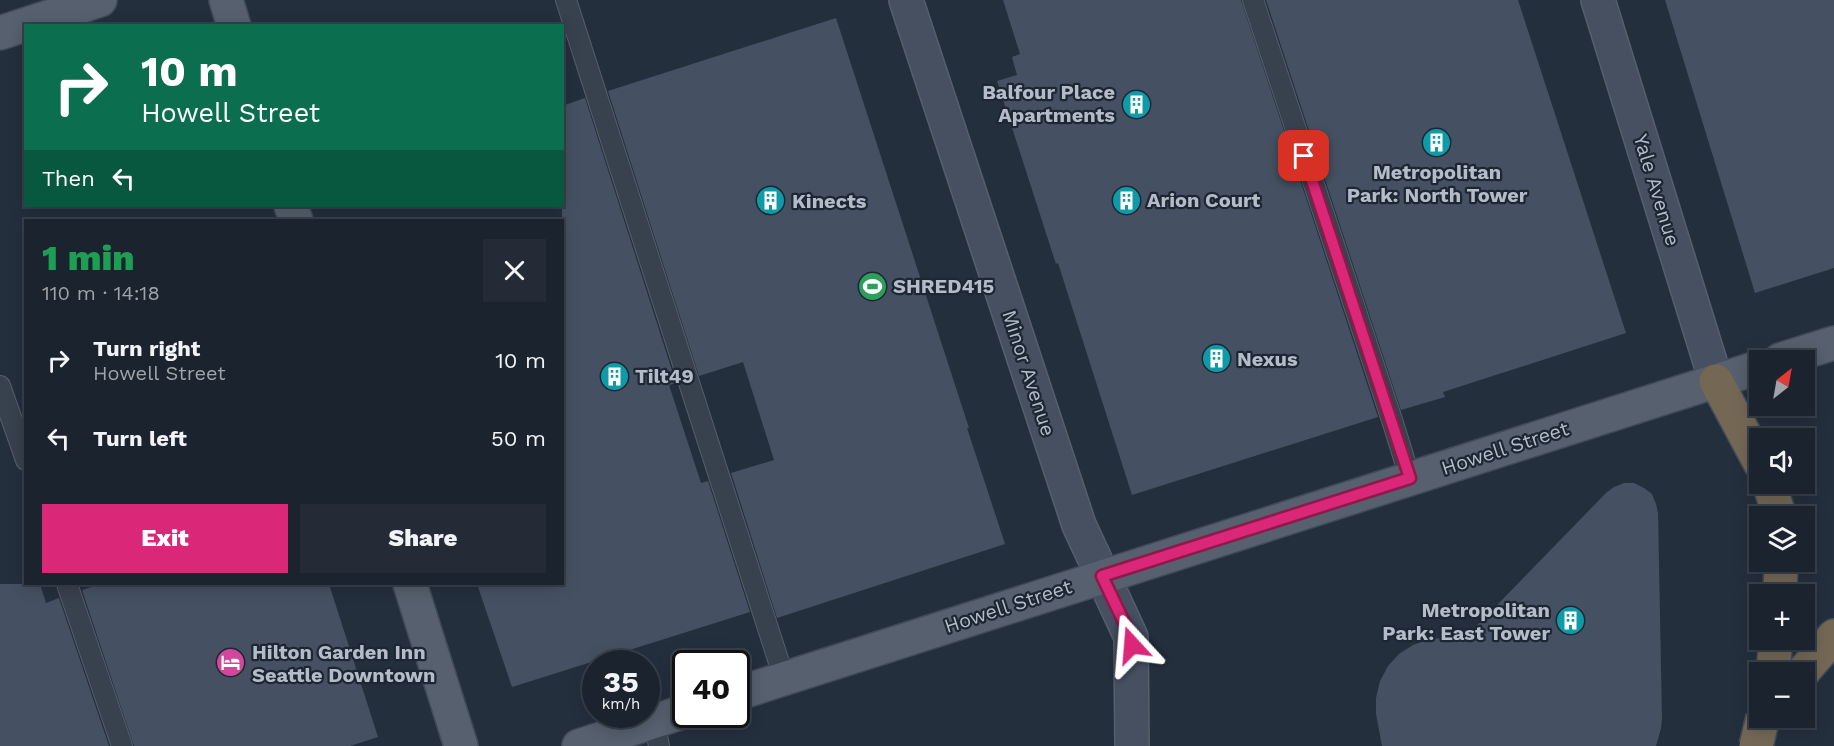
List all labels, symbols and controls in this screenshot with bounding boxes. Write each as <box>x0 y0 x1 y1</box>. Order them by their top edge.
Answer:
text: 10 m <box>141 47 238 96</box>
icon: right <box>42 48 120 126</box>
place label: Balfour Place Apartments <box>982 80 1115 127</box>
building icon: Balfour Place Apartments <box>1120 88 1152 120</box>
text: Howell Street <box>141 97 320 129</box>
building icon: Metropolitan Park: North Tower <box>1421 126 1453 158</box>
pin <box>1278 130 1329 181</box>
street label: Yale Avenue <box>1629 131 1685 249</box>
icon: arrive <box>1287 139 1320 172</box>
place label: Metropolitan Park: North Tower <box>1347 160 1528 207</box>
icon: left <box>107 162 140 195</box>
text: Then <box>42 166 95 191</box>
building icon: Arion Court <box>1110 184 1142 216</box>
building icon: Kinects <box>755 185 787 217</box>
place label: Arion Court <box>1147 188 1260 212</box>
place label: Kinects <box>792 189 867 213</box>
text: 1 min <box>42 237 135 279</box>
button: close <box>483 239 546 302</box>
sports icon: SHRED415 <box>856 270 888 302</box>
place label: SHRED415 <box>893 274 994 298</box>
text: 110 m · 14:18 <box>42 281 160 305</box>
street label: Minor Avenue <box>997 307 1061 439</box>
text: Turn right <box>93 336 200 361</box>
building icon: Nexus <box>1200 343 1232 375</box>
icon: right <box>42 344 75 377</box>
place label: Nexus <box>1237 347 1298 371</box>
text: 10 m <box>495 348 546 373</box>
north arrow <box>1749 350 1815 416</box>
map controls <box>1749 350 1815 728</box>
building icon: Tilt49 <box>598 360 630 392</box>
text: Howell Street <box>93 361 226 385</box>
place label: Tilt49 <box>635 364 694 388</box>
street label: Howell Street <box>1438 416 1572 480</box>
icon: left <box>42 422 75 455</box>
text: Turn left <box>93 426 187 451</box>
text: 50 m <box>491 426 546 451</box>
button: sound <box>1749 428 1815 494</box>
button: Exit <box>42 504 288 573</box>
button: Share <box>300 504 546 573</box>
button: layers <box>1749 506 1815 572</box>
street label: Howell Street <box>941 574 1075 638</box>
button: + <box>1749 584 1815 650</box>
place label: Metropolitan Park: East Tower <box>1382 598 1550 645</box>
building icon: Metropolitan Park: East Tower <box>1555 605 1587 637</box>
position arrow <box>1100 613 1164 677</box>
place label: Hilton Garden Inn Seattle Downtown <box>252 640 436 687</box>
hotel icon: Hilton Garden Inn Seattle Downtown <box>215 647 247 679</box>
speed limit sign: 40 <box>672 650 750 728</box>
button: − <box>1749 662 1815 728</box>
text: 35 <box>603 664 639 699</box>
text: km/h <box>602 695 640 713</box>

